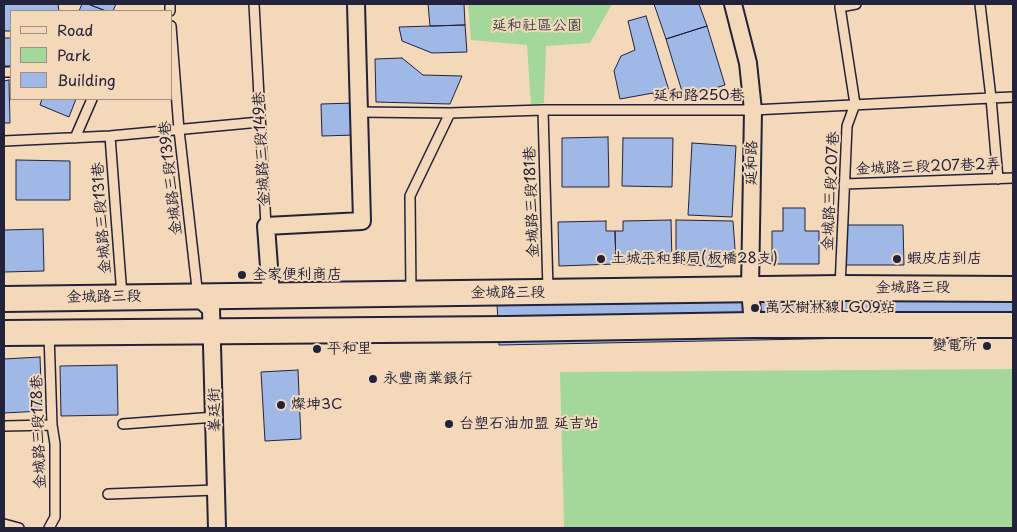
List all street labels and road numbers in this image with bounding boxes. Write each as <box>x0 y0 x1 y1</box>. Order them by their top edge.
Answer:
street label: 延和路250巷 <box>654 87 744 105</box>
street label: 金城路三段149巷 <box>250 91 274 207</box>
street label: 金城路三段139巷 <box>156 120 186 236</box>
street label: 金城路三段207巷 <box>819 131 843 251</box>
street label: 延和路 <box>743 140 761 186</box>
street label: 金城路三段181巷 <box>521 146 543 258</box>
street label: 金城路三段207巷2弄 <box>855 155 1001 179</box>
street label: 金城路三段131巷 <box>89 161 115 275</box>
street label: 金城路三段 <box>876 279 950 297</box>
street label: 金城路三段 <box>471 284 545 302</box>
street label: 金城路三段 <box>66 287 142 307</box>
street label: 金城路三段178巷 <box>28 375 50 489</box>
street label: 峯廷街 <box>206 387 224 433</box>

